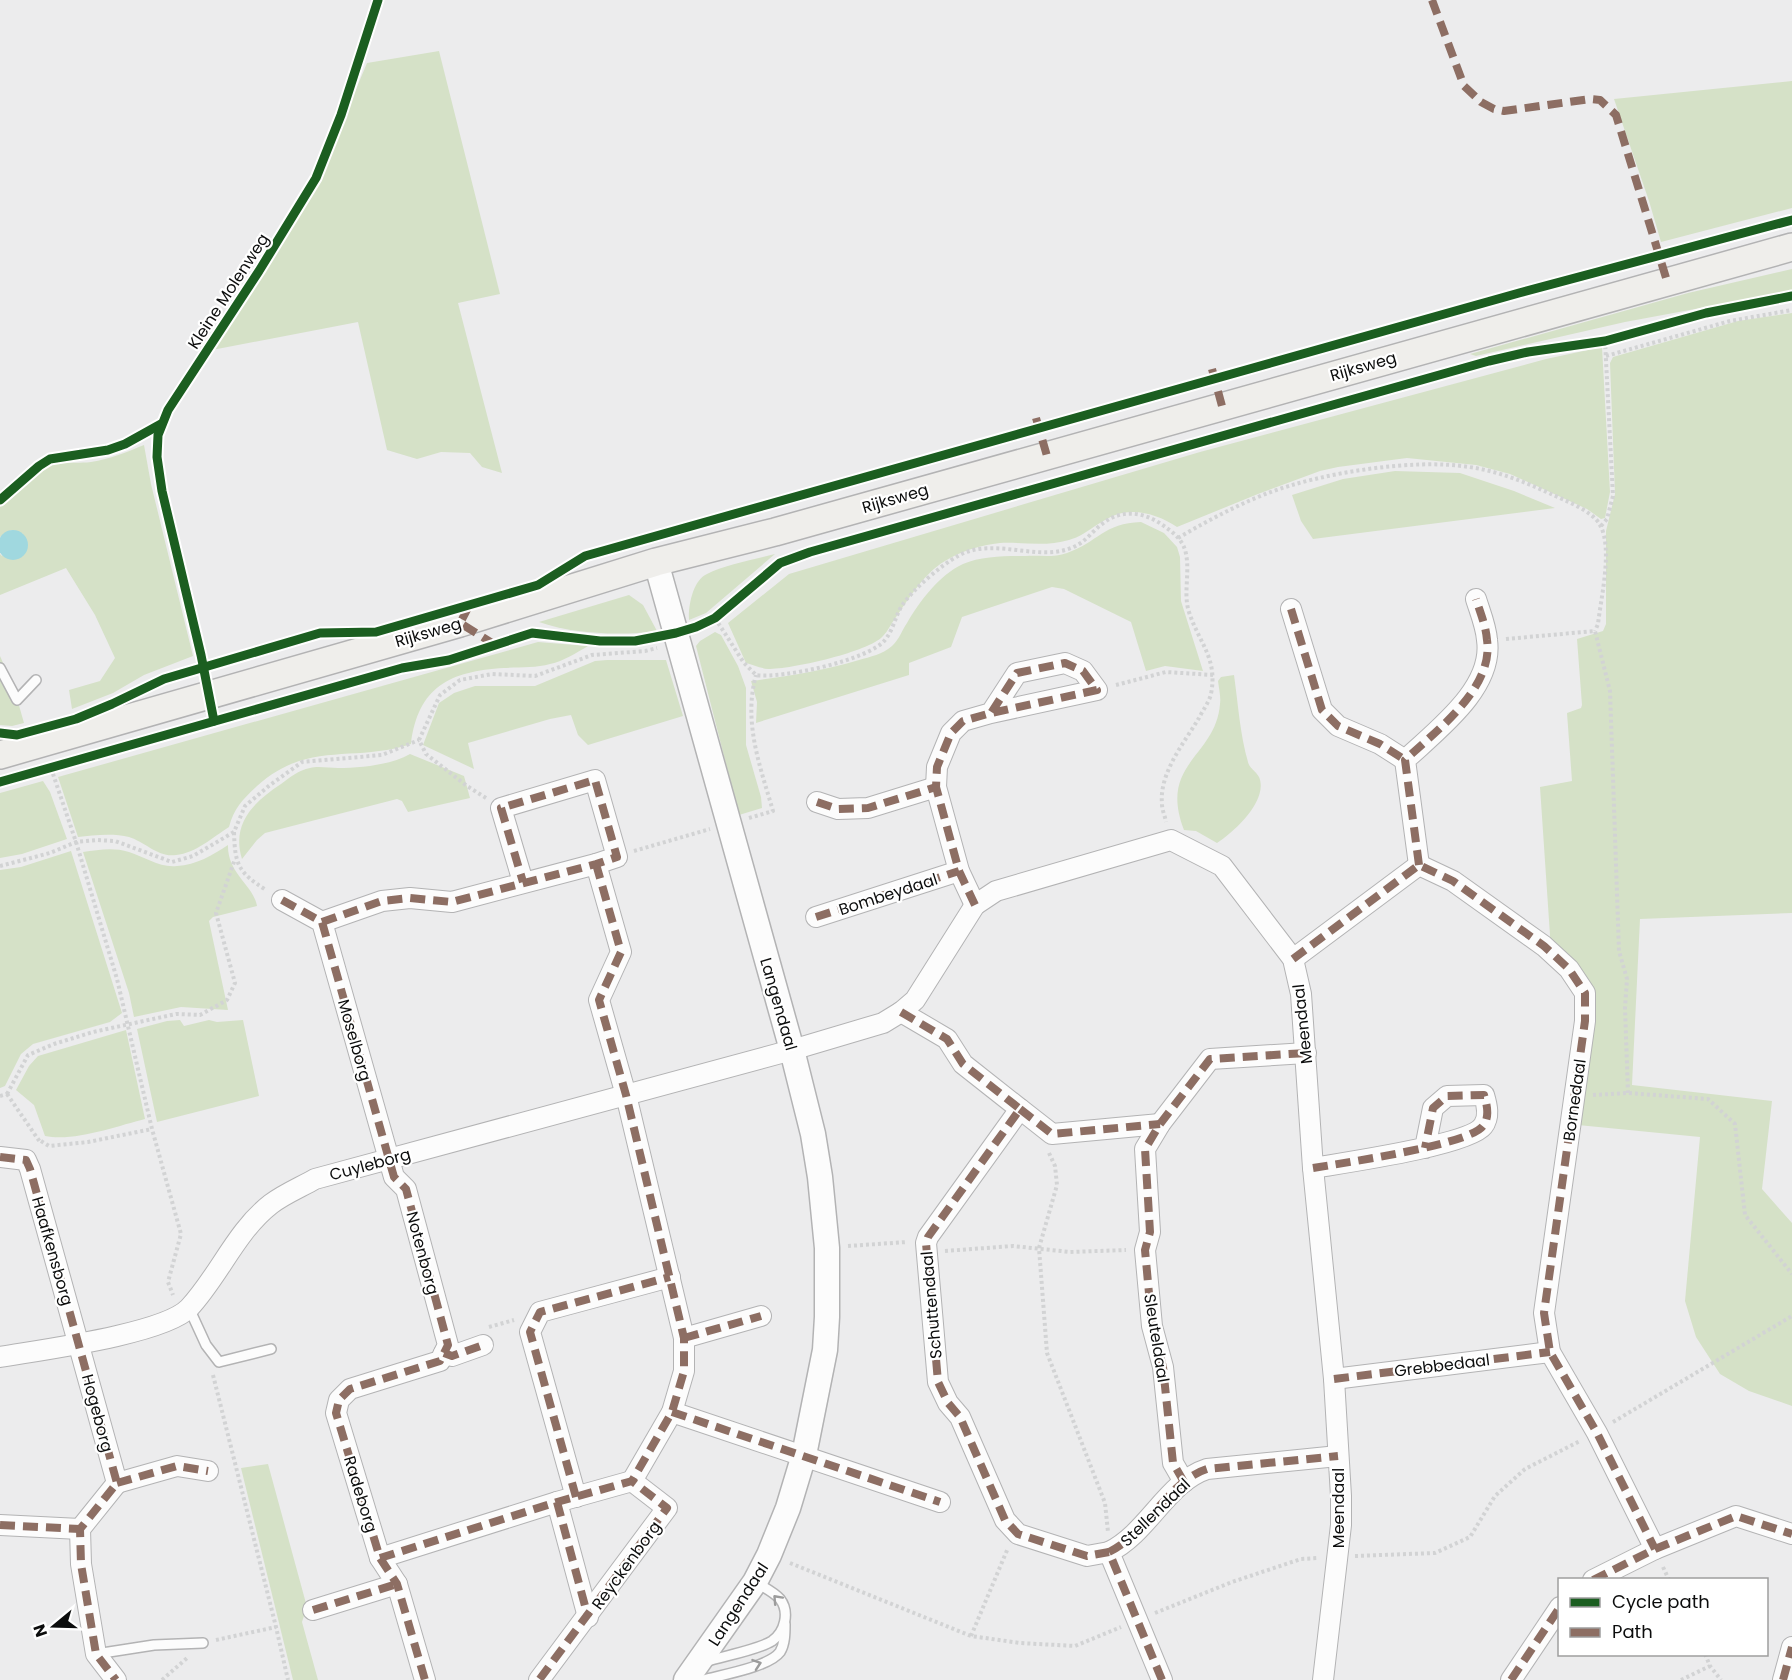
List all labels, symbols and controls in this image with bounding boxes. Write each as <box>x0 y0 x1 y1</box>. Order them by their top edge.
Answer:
street label: Kleine Molenweg <box>182 229 274 354</box>
street label: Rijksweg <box>1327 346 1399 387</box>
street label: Rijksweg <box>859 478 931 519</box>
street label: Rijksweg <box>392 612 464 653</box>
street label: Bombeydaal <box>836 868 941 921</box>
street label: Langendaal <box>754 955 803 1053</box>
street label: Meendaal <box>1287 983 1318 1065</box>
street label: Moselborg <box>332 997 377 1084</box>
street label: Bornedaal <box>1557 1058 1592 1143</box>
street label: Cuyleborg <box>327 1143 413 1186</box>
street label: Haafkensborg <box>26 1194 79 1308</box>
street label: Notenborg <box>400 1209 445 1297</box>
street label: Schuttendaal <box>915 1250 948 1360</box>
street label: Sleuteldaal <box>1138 1292 1175 1384</box>
street label: Grebbedaal <box>1393 1348 1491 1383</box>
street label: Hogeborg <box>76 1372 119 1455</box>
street label: Radeborg <box>338 1453 383 1535</box>
street label: Meendaal <box>1327 1468 1350 1548</box>
street label: Stellendaal <box>1115 1473 1196 1552</box>
street label: Reyckenborg <box>586 1516 666 1614</box>
street label: Langendaal <box>703 1558 774 1651</box>
legend <box>1558 1578 1768 1656</box>
text: Cycle path <box>1612 1589 1710 1614</box>
one-way arrow <box>773 1595 784 1605</box>
north arrow <box>24 1596 84 1656</box>
text: Path <box>1612 1619 1653 1644</box>
text: N <box>27 1621 53 1640</box>
one-way arrow <box>751 1659 762 1672</box>

